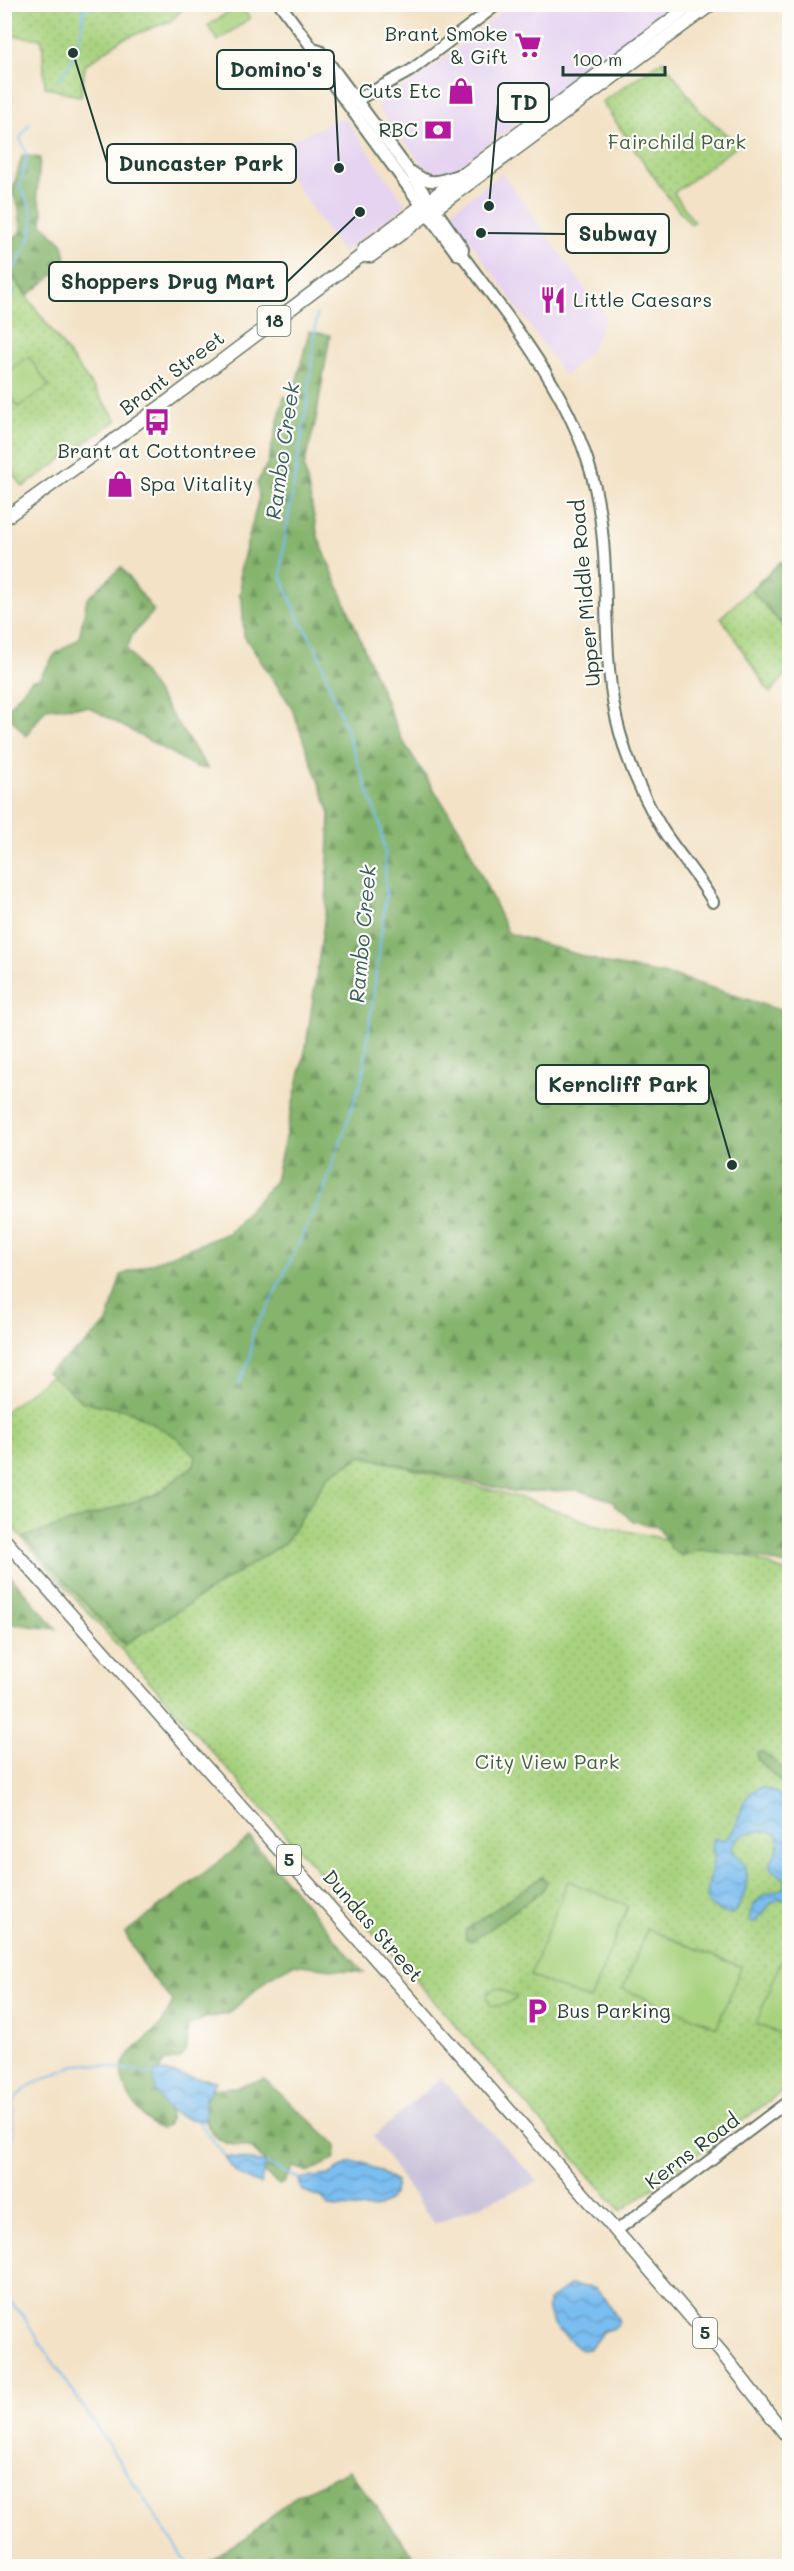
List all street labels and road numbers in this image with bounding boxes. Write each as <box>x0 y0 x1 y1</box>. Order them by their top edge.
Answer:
road number: 18 <box>258 306 290 336</box>
street label: Brant Street <box>114 324 229 420</box>
street label: Upper Middle Road <box>563 498 605 688</box>
road number: 5 <box>277 1845 301 1875</box>
street label: Dundas Street <box>318 1864 430 1987</box>
street label: Kerns Road <box>639 2106 744 2194</box>
road number: 5 <box>693 2318 717 2348</box>

